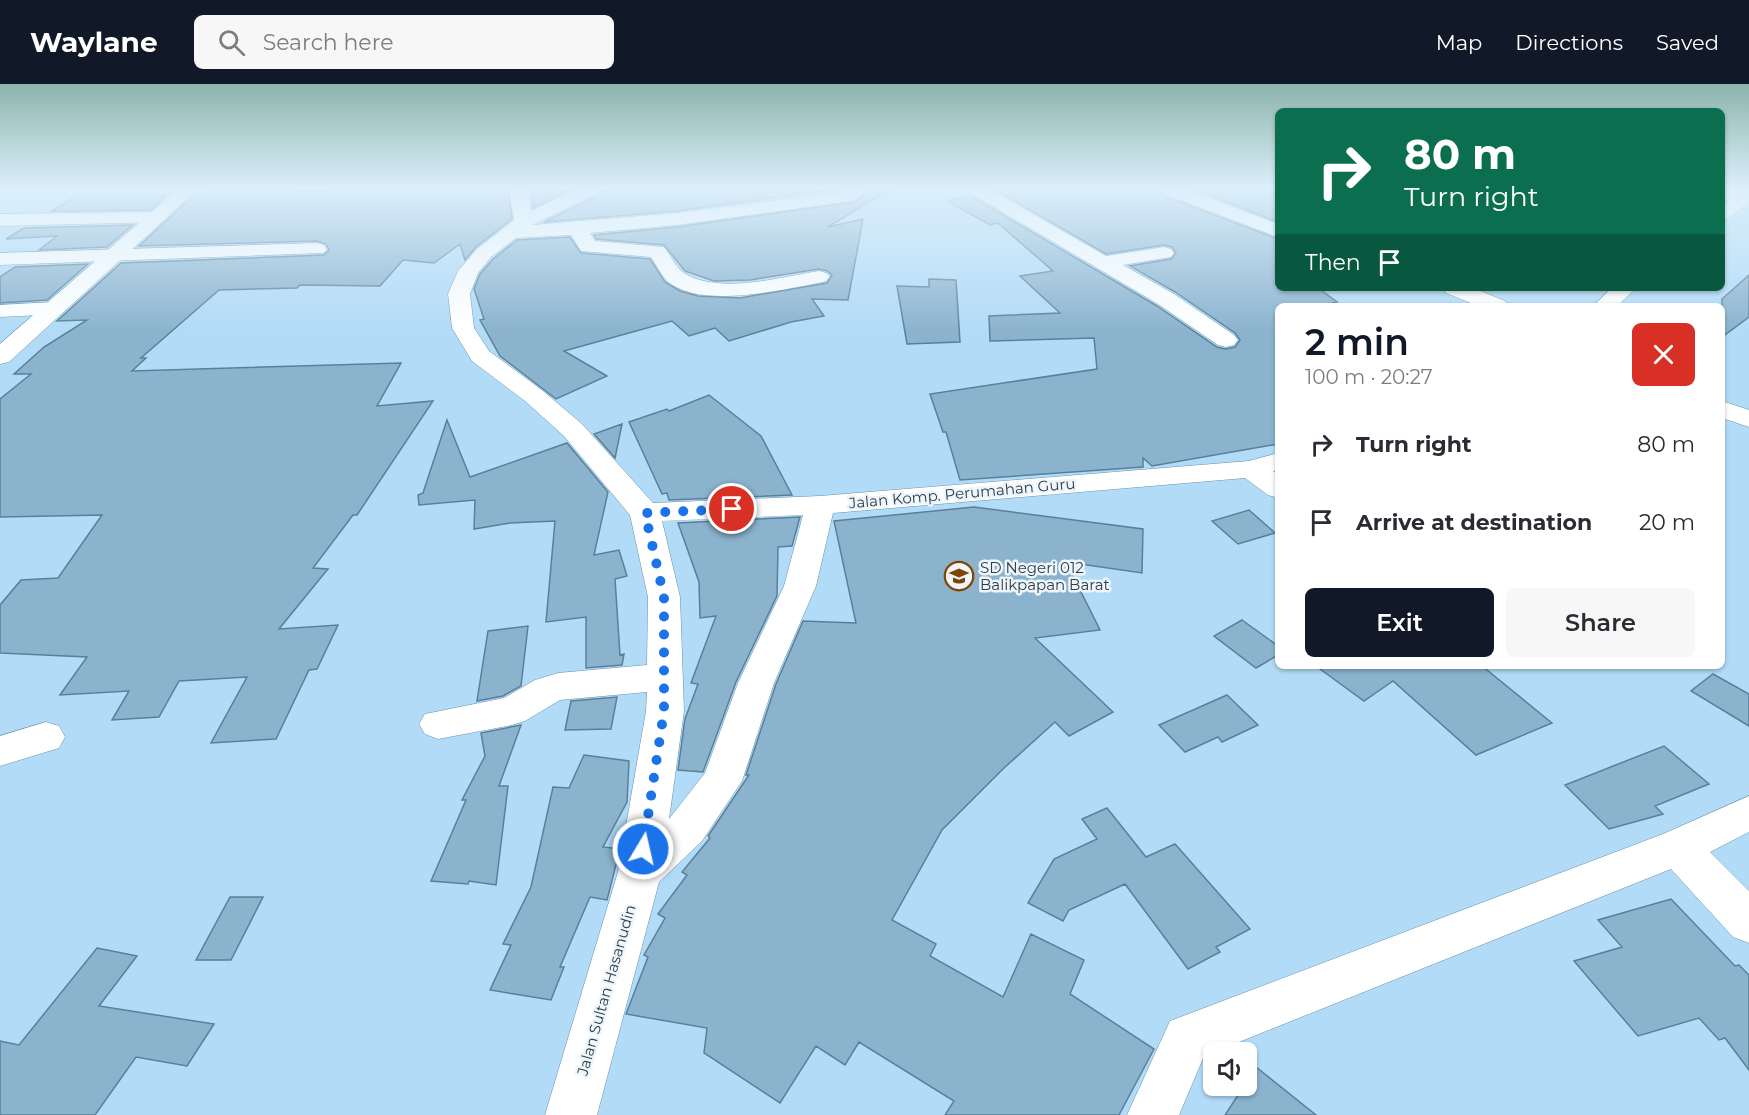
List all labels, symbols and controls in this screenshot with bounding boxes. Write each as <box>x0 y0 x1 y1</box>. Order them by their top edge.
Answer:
search box <box>194 15 614 69</box>
text: Waylane <box>30 25 158 59</box>
icon: search <box>215 26 248 59</box>
text: Search here <box>263 29 393 56</box>
text: Map <box>1436 30 1482 55</box>
text: Directions <box>1515 30 1623 55</box>
text: Saved <box>1656 30 1719 55</box>
text: 80 m <box>1404 128 1516 180</box>
icon: right <box>1305 132 1383 210</box>
text: Turn right <box>1404 180 1539 213</box>
icon: arrive <box>1373 246 1406 279</box>
text: Then <box>1305 249 1361 276</box>
text: 2 min <box>1305 320 1409 364</box>
button: close <box>1632 323 1695 386</box>
text: 100 m · 20:27 <box>1305 365 1433 389</box>
icon: right <box>1305 428 1338 461</box>
text: Turn right <box>1356 431 1471 458</box>
text: 80 m <box>1637 431 1695 458</box>
street label: Jalan Komp. Perumahan Guru <box>847 474 1076 512</box>
pin <box>706 483 757 534</box>
icon: arrive <box>715 492 748 525</box>
icon: arrive <box>1305 506 1338 539</box>
text: Arrive at destination <box>1356 509 1592 536</box>
text: 20 m <box>1639 509 1695 536</box>
place label: SD Negeri 012 Balikpapan Barat <box>980 558 1110 594</box>
school or university icon: SD Negeri 012 Balikpapan Barat <box>943 560 975 592</box>
button: Exit <box>1305 588 1494 657</box>
button: Share <box>1506 588 1695 657</box>
position arrow <box>611 817 675 881</box>
street label: Jalan Sultan Hasanudin <box>572 902 640 1079</box>
map controls <box>1203 1042 1257 1096</box>
button: sound <box>1203 1042 1257 1096</box>

